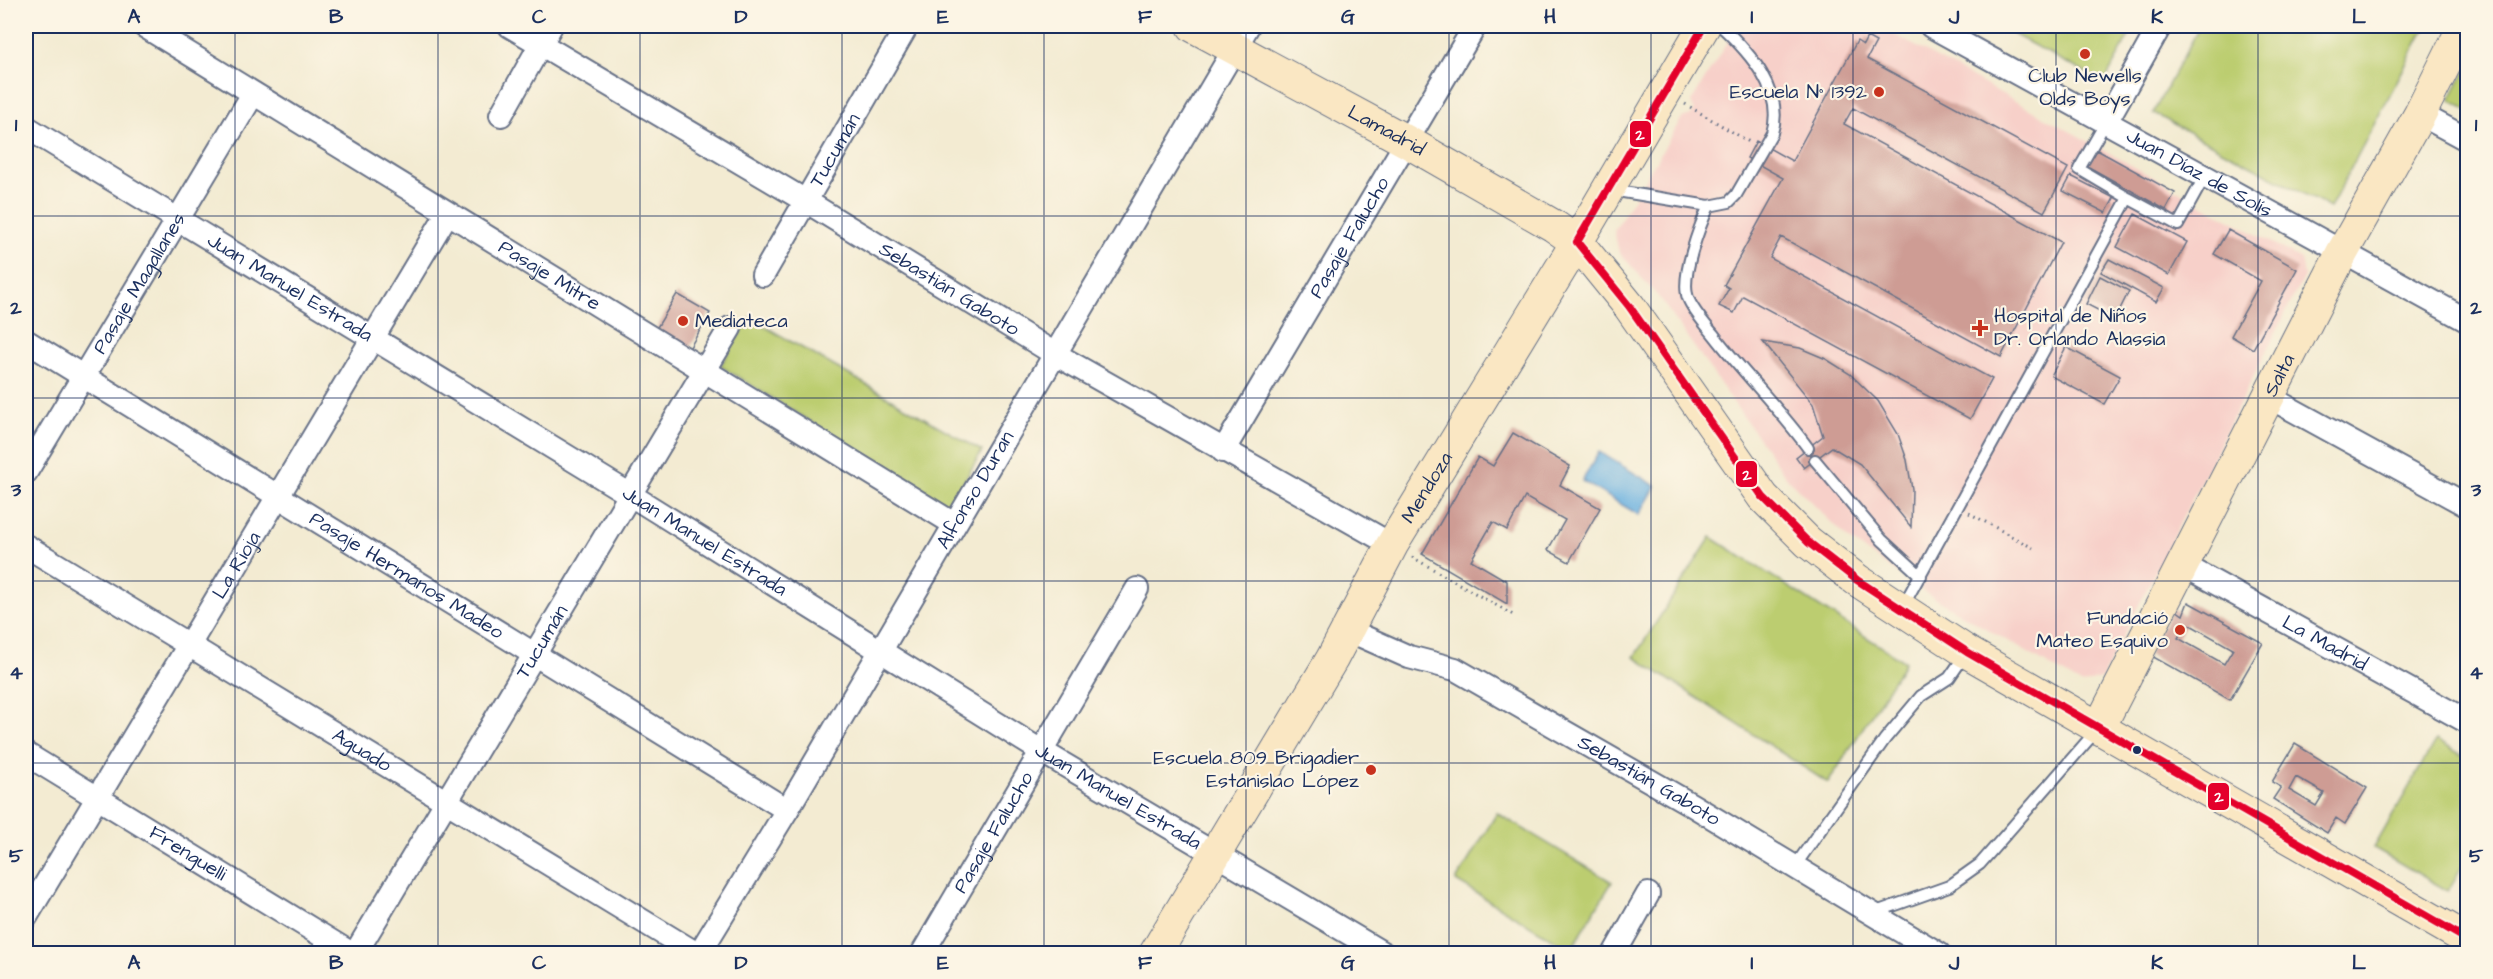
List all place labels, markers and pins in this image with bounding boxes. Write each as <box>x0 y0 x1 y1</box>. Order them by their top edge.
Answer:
marker: Club Newells Olds Boys <box>2078 47 2092 61</box>
place label: Club Newells Olds Boys <box>2028 62 2142 114</box>
place label: Escuela N° 1392 <box>1730 78 1868 106</box>
marker: Escuela N° 1392 <box>1872 85 1886 99</box>
place label: Hospital de Niños Dr. Orlando Alassia <box>1994 302 2166 353</box>
place label: Mediateca <box>695 307 788 335</box>
marker: Mediateca <box>676 314 690 328</box>
marker: Hospital de Niños Dr. Orlando Alassia <box>1971 319 1989 337</box>
place label: Fundació Mateo Esquivo <box>2036 604 2168 655</box>
marker: Fundació Mateo Esquivo <box>2173 623 2187 637</box>
place label: Escuela 809 Brigadier Estanislao López <box>1153 744 1359 795</box>
unlabelled marker <box>2131 744 2143 756</box>
marker: Escuela 809 Brigadier Estanislao López <box>1364 763 1378 777</box>

